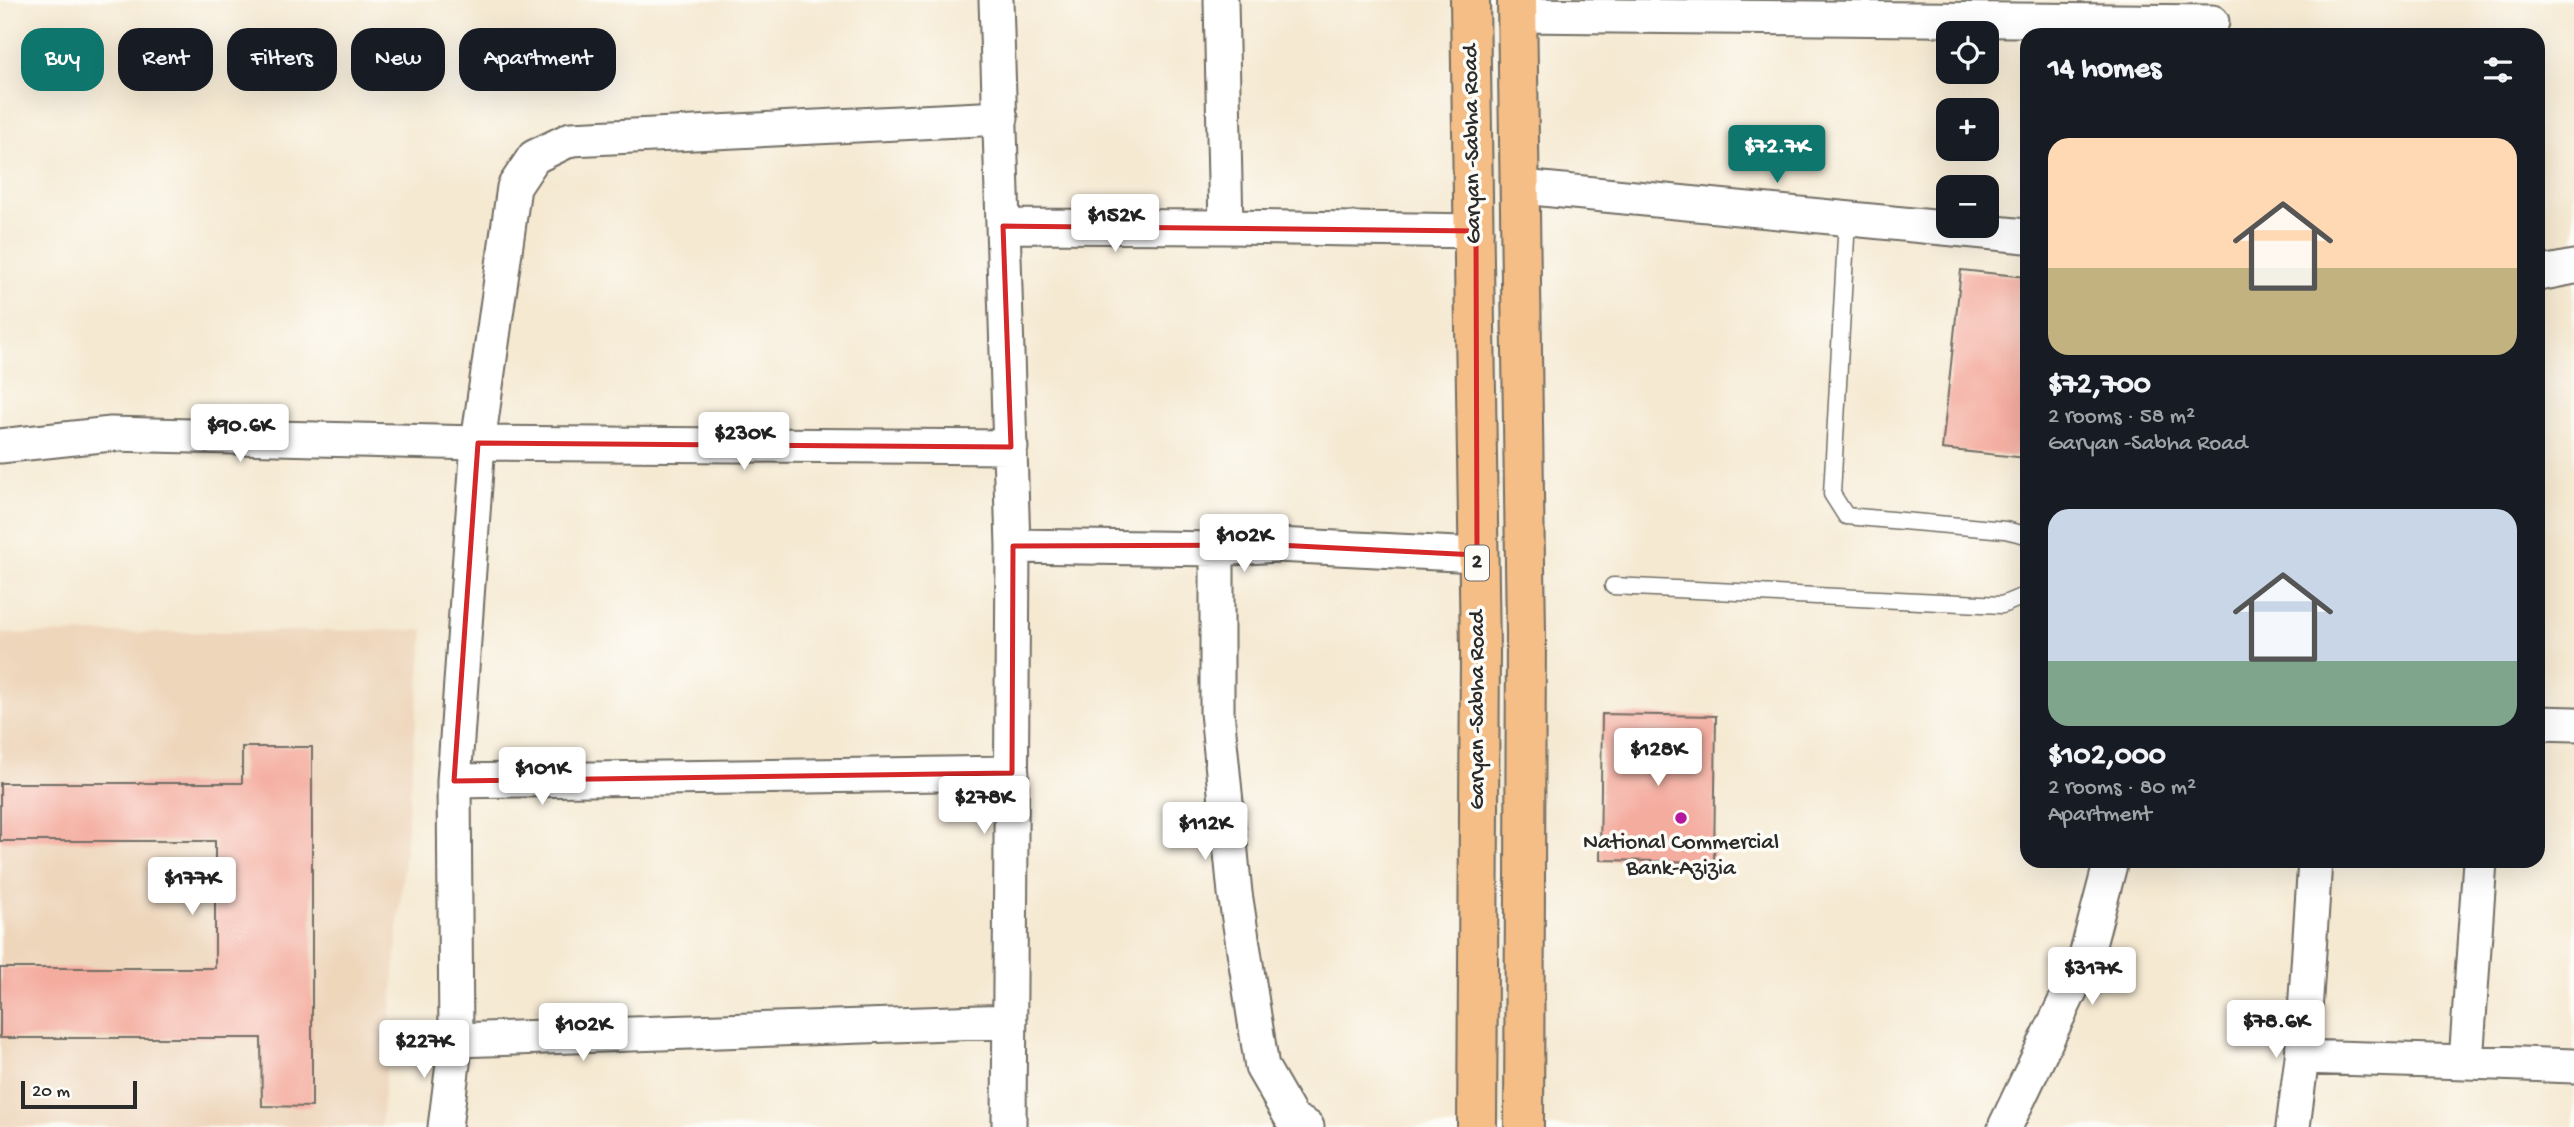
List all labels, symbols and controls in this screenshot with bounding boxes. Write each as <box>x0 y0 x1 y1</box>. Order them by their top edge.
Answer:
map controls <box>1936 21 1999 238</box>
button: locate <box>1936 21 1999 84</box>
chip: Buy <box>21 28 104 91</box>
chip: Rent <box>118 28 213 91</box>
chip: Filters <box>227 28 337 91</box>
chip: New <box>351 28 445 91</box>
chip: Apartment <box>459 28 616 91</box>
street label: Garyan -Sabha Road <box>1458 43 1488 244</box>
icon: filters <box>2479 51 2517 89</box>
text: 14 homes <box>2048 53 2161 88</box>
button: + <box>1936 98 1999 161</box>
pin: $72.7K <box>1720 125 1834 185</box>
text: $72.7K <box>1744 134 1810 161</box>
button: − <box>1936 175 1999 238</box>
icon: home <box>2220 183 2346 309</box>
pin: $152K <box>1066 194 1164 254</box>
text: $152K <box>1087 203 1143 230</box>
text: $72,700 <box>2048 369 2151 404</box>
text: 2 rooms · 58 m² <box>2048 404 2195 431</box>
pin: $90.6K <box>183 405 297 464</box>
pin: $230K <box>695 412 793 472</box>
text: $90.6K <box>207 413 273 440</box>
text: $230K <box>714 421 774 448</box>
text: Garyan -Sabha Road <box>2048 431 2248 458</box>
pin: $102K <box>1195 514 1293 574</box>
text: $102K <box>1216 523 1272 550</box>
road number: 2 <box>1465 546 1489 580</box>
icon: home <box>2220 554 2346 680</box>
street label: Garyan -Sabha Road <box>1465 609 1492 810</box>
pin: $128K <box>1609 728 1707 788</box>
text: $128K <box>1630 737 1686 764</box>
text: $102,000 <box>2048 740 2166 775</box>
pin: $101K <box>493 748 591 807</box>
text: $101K <box>515 756 569 783</box>
text: 2 rooms · 80 m² <box>2048 775 2196 802</box>
pin: $278K <box>935 776 1033 836</box>
text: $278K <box>955 785 1013 812</box>
pin: $112K <box>1156 802 1254 862</box>
text: Apartment <box>2048 802 2152 829</box>
marker: National Commercial Bank-Azizia <box>1673 810 1689 826</box>
text: $112K <box>1179 811 1231 838</box>
place label: National Commercial Bank-Azizia <box>1583 830 1779 883</box>
pin: $177K <box>143 858 241 917</box>
text: $177K <box>164 866 220 893</box>
pin: $317K <box>2043 948 2141 1007</box>
text: $317K <box>2064 956 2120 983</box>
pin: $78.6K <box>2219 1000 2333 1060</box>
pin: $102K <box>534 1004 632 1063</box>
text: $78.6K <box>2243 1009 2309 1036</box>
text: $102K <box>555 1012 611 1039</box>
pin: $227K <box>375 1020 473 1080</box>
text: $227K <box>395 1029 453 1056</box>
scale bar <box>21 1078 136 1110</box>
text: 20 m <box>32 1081 70 1104</box>

